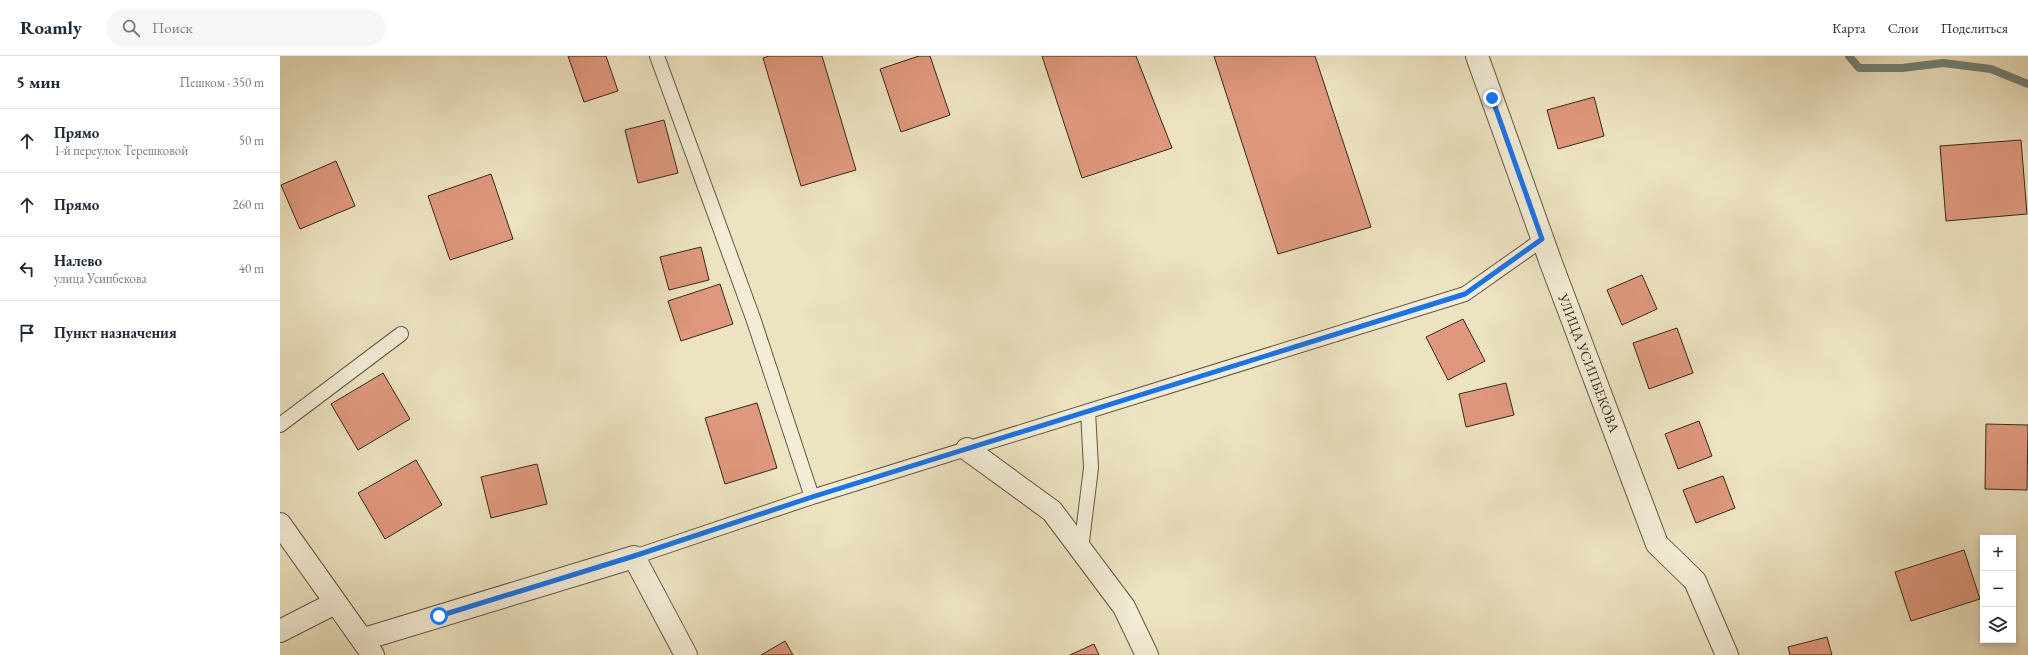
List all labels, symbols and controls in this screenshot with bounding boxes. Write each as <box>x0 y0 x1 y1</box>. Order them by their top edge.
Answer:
search box <box>106 10 386 46</box>
text: Roamly <box>20 15 82 40</box>
icon: search <box>120 17 142 39</box>
text: Поиск <box>152 18 193 37</box>
text: Карта <box>1832 19 1866 37</box>
text: Слои <box>1888 19 1919 37</box>
text: Поделиться <box>1941 19 2008 37</box>
text: 5 мин <box>16 71 60 93</box>
text: Пешком · 350 m <box>180 74 264 91</box>
route end <box>1483 89 1501 107</box>
text: Прямо <box>54 123 99 142</box>
icon: ahead <box>16 130 38 152</box>
text: 50 m <box>239 132 264 149</box>
text: 1-й переулок Терешковой <box>54 142 188 159</box>
icon: ahead <box>16 194 38 216</box>
text: Прямо <box>54 195 99 214</box>
text: 260 m <box>233 196 264 213</box>
text: Налево <box>54 251 102 270</box>
icon: left <box>16 258 38 280</box>
text: 40 m <box>239 260 264 277</box>
text: улица Усипбекова <box>54 270 147 287</box>
street label: УЛИЦА УСИПБЕКОВА <box>1554 290 1624 435</box>
icon: arrive <box>16 322 38 344</box>
text: Пункт назначения <box>54 323 177 342</box>
map controls <box>1980 535 2016 643</box>
button: + <box>1980 535 2016 571</box>
button: − <box>1980 571 2016 607</box>
route start <box>430 607 448 625</box>
button: layers <box>1980 607 2016 643</box>

